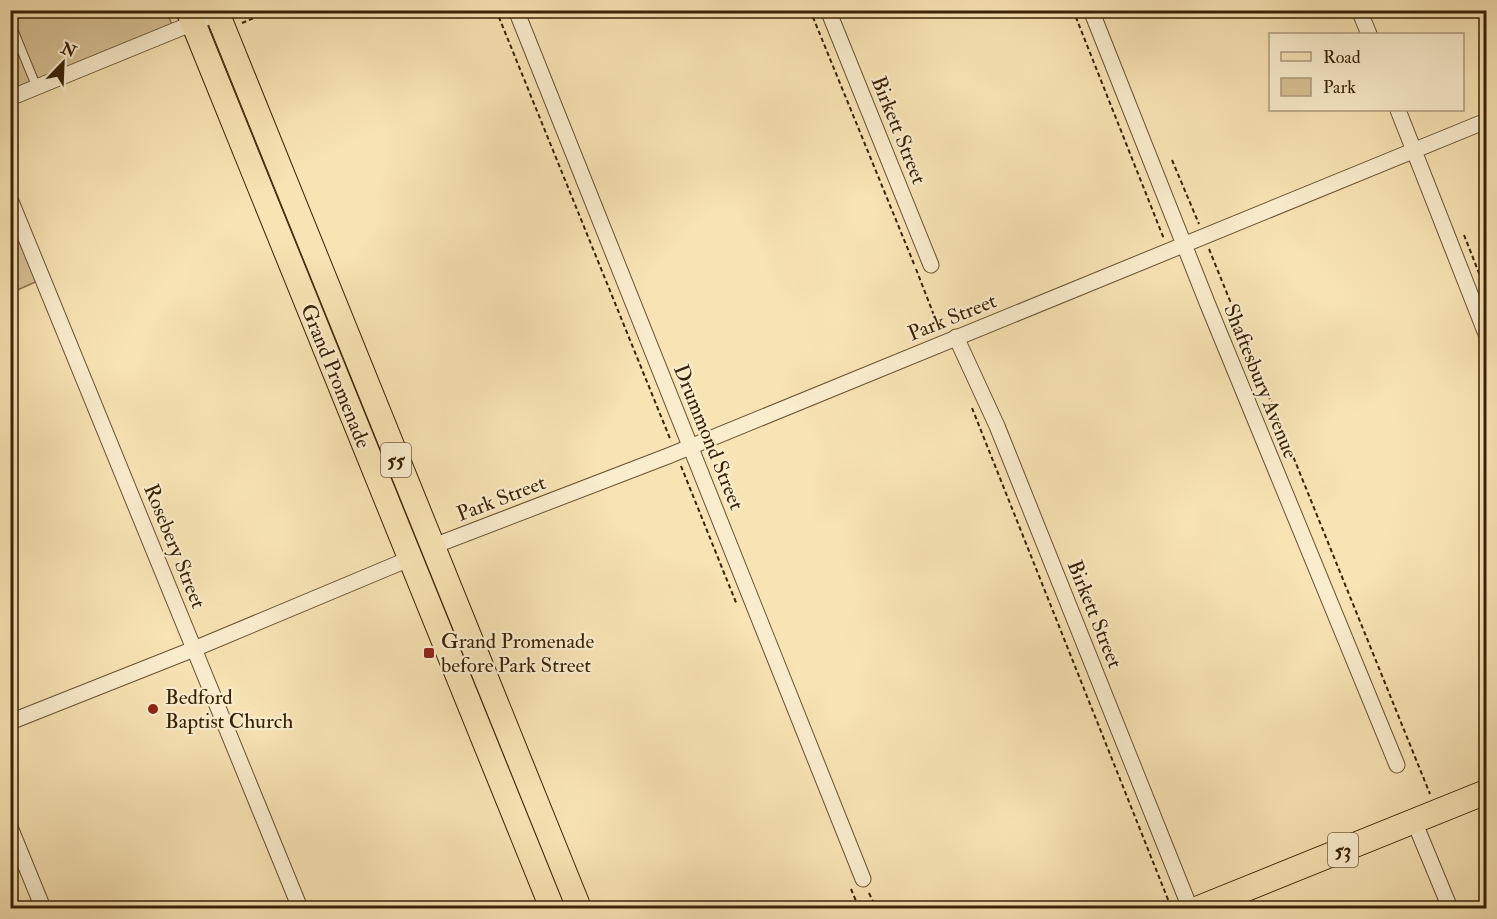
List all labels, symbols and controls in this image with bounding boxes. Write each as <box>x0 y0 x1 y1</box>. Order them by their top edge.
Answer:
north arrow <box>33 33 93 93</box>
legend <box>1269 33 1464 111</box>
text: N <box>57 38 80 62</box>
text: Road <box>1323 46 1361 69</box>
street label: Birkett Street <box>865 72 933 188</box>
text: Park <box>1323 76 1356 99</box>
street label: Park Street <box>904 287 1001 347</box>
street label: Grand Promenade <box>294 300 377 452</box>
street label: Shaftesbury Avenue <box>1217 300 1304 463</box>
street label: Drummond Street <box>667 360 750 514</box>
road number: 55 <box>381 443 411 477</box>
street label: Park Street <box>453 469 550 528</box>
street label: Rosebery Street <box>137 480 212 613</box>
street label: Birkett Street <box>1061 556 1129 672</box>
place label: Grand Promenade before Park Street <box>441 628 594 679</box>
marker: Grand Promenade before Park Street <box>422 646 436 660</box>
place label: Bedford Baptist Church <box>165 684 293 735</box>
marker: Bedford Baptist Church <box>146 702 160 716</box>
road number: 53 <box>1328 833 1358 867</box>

